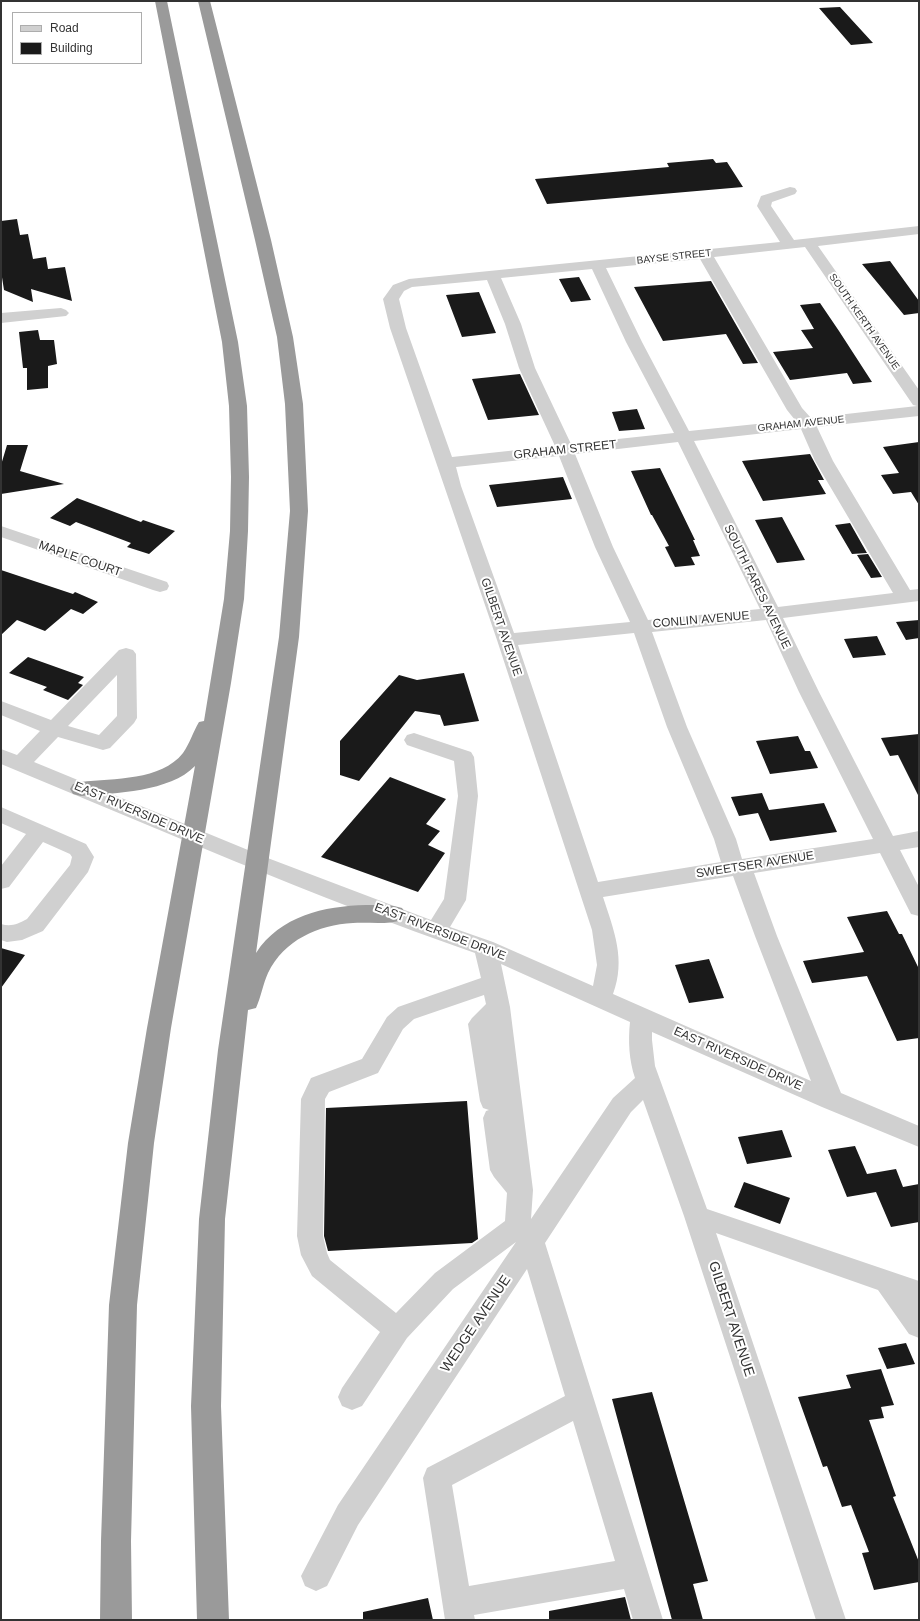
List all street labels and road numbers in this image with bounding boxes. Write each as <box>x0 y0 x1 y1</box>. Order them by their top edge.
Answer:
street label: BAYSE STREET <box>636 247 712 267</box>
street label: SOUTH KERTH AVENUE <box>826 272 902 372</box>
street label: GRAHAM AVENUE <box>757 413 845 435</box>
street label: GRAHAM STREET <box>513 437 617 463</box>
street label: SOUTH FARES AVENUE <box>721 523 793 651</box>
street label: MAPLE COURT <box>37 538 123 580</box>
street label: GILBERT AVENUE <box>477 576 525 678</box>
street label: CONLIN AVENUE <box>652 609 750 631</box>
street label: EAST RIVERSIDE DRIVE <box>72 779 206 847</box>
street label: SWEETSER AVENUE <box>695 849 815 881</box>
street label: EAST RIVERSIDE DRIVE <box>372 900 508 964</box>
street label: EAST RIVERSIDE DRIVE <box>671 1024 805 1094</box>
street label: GILBERT AVENUE <box>704 1259 758 1379</box>
street label: WEDGE AVENUE <box>437 1272 515 1376</box>

